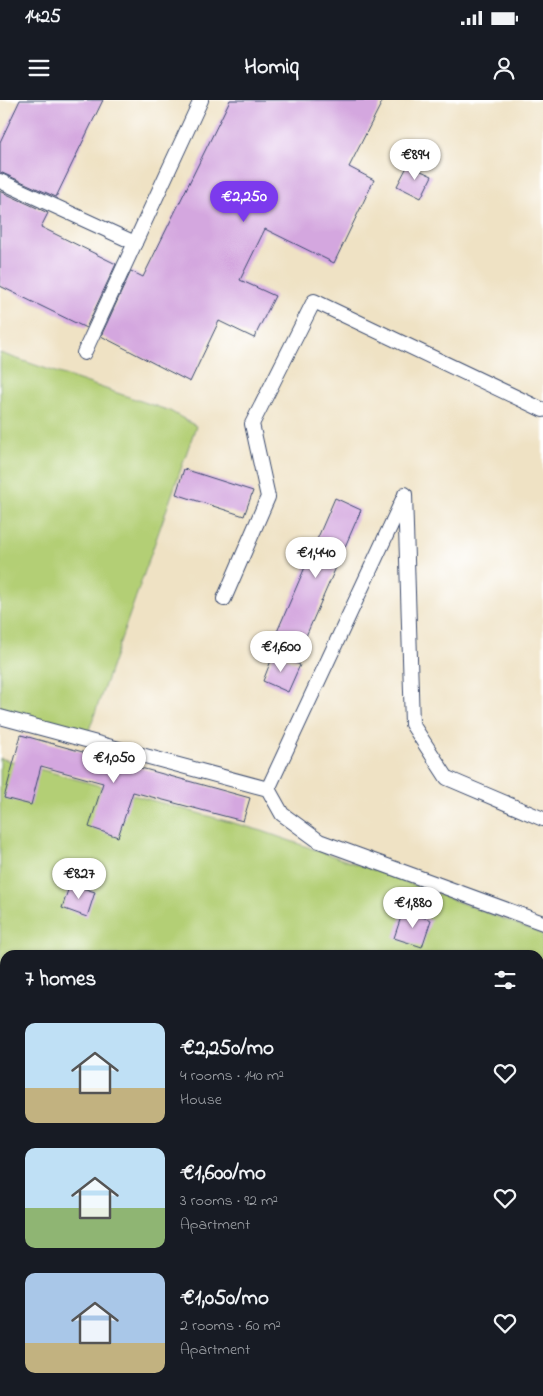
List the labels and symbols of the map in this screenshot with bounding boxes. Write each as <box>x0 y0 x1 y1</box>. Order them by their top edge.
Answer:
pin: €894 <box>385 138 445 181</box>
pin: €2,250 <box>203 180 285 223</box>
pin: €1,440 <box>275 536 357 579</box>
pin: €1,600 <box>240 630 322 673</box>
pin: €1,050 <box>73 742 155 784</box>
pin: €827 <box>49 858 109 900</box>
pin: €1,880 <box>372 886 454 929</box>

